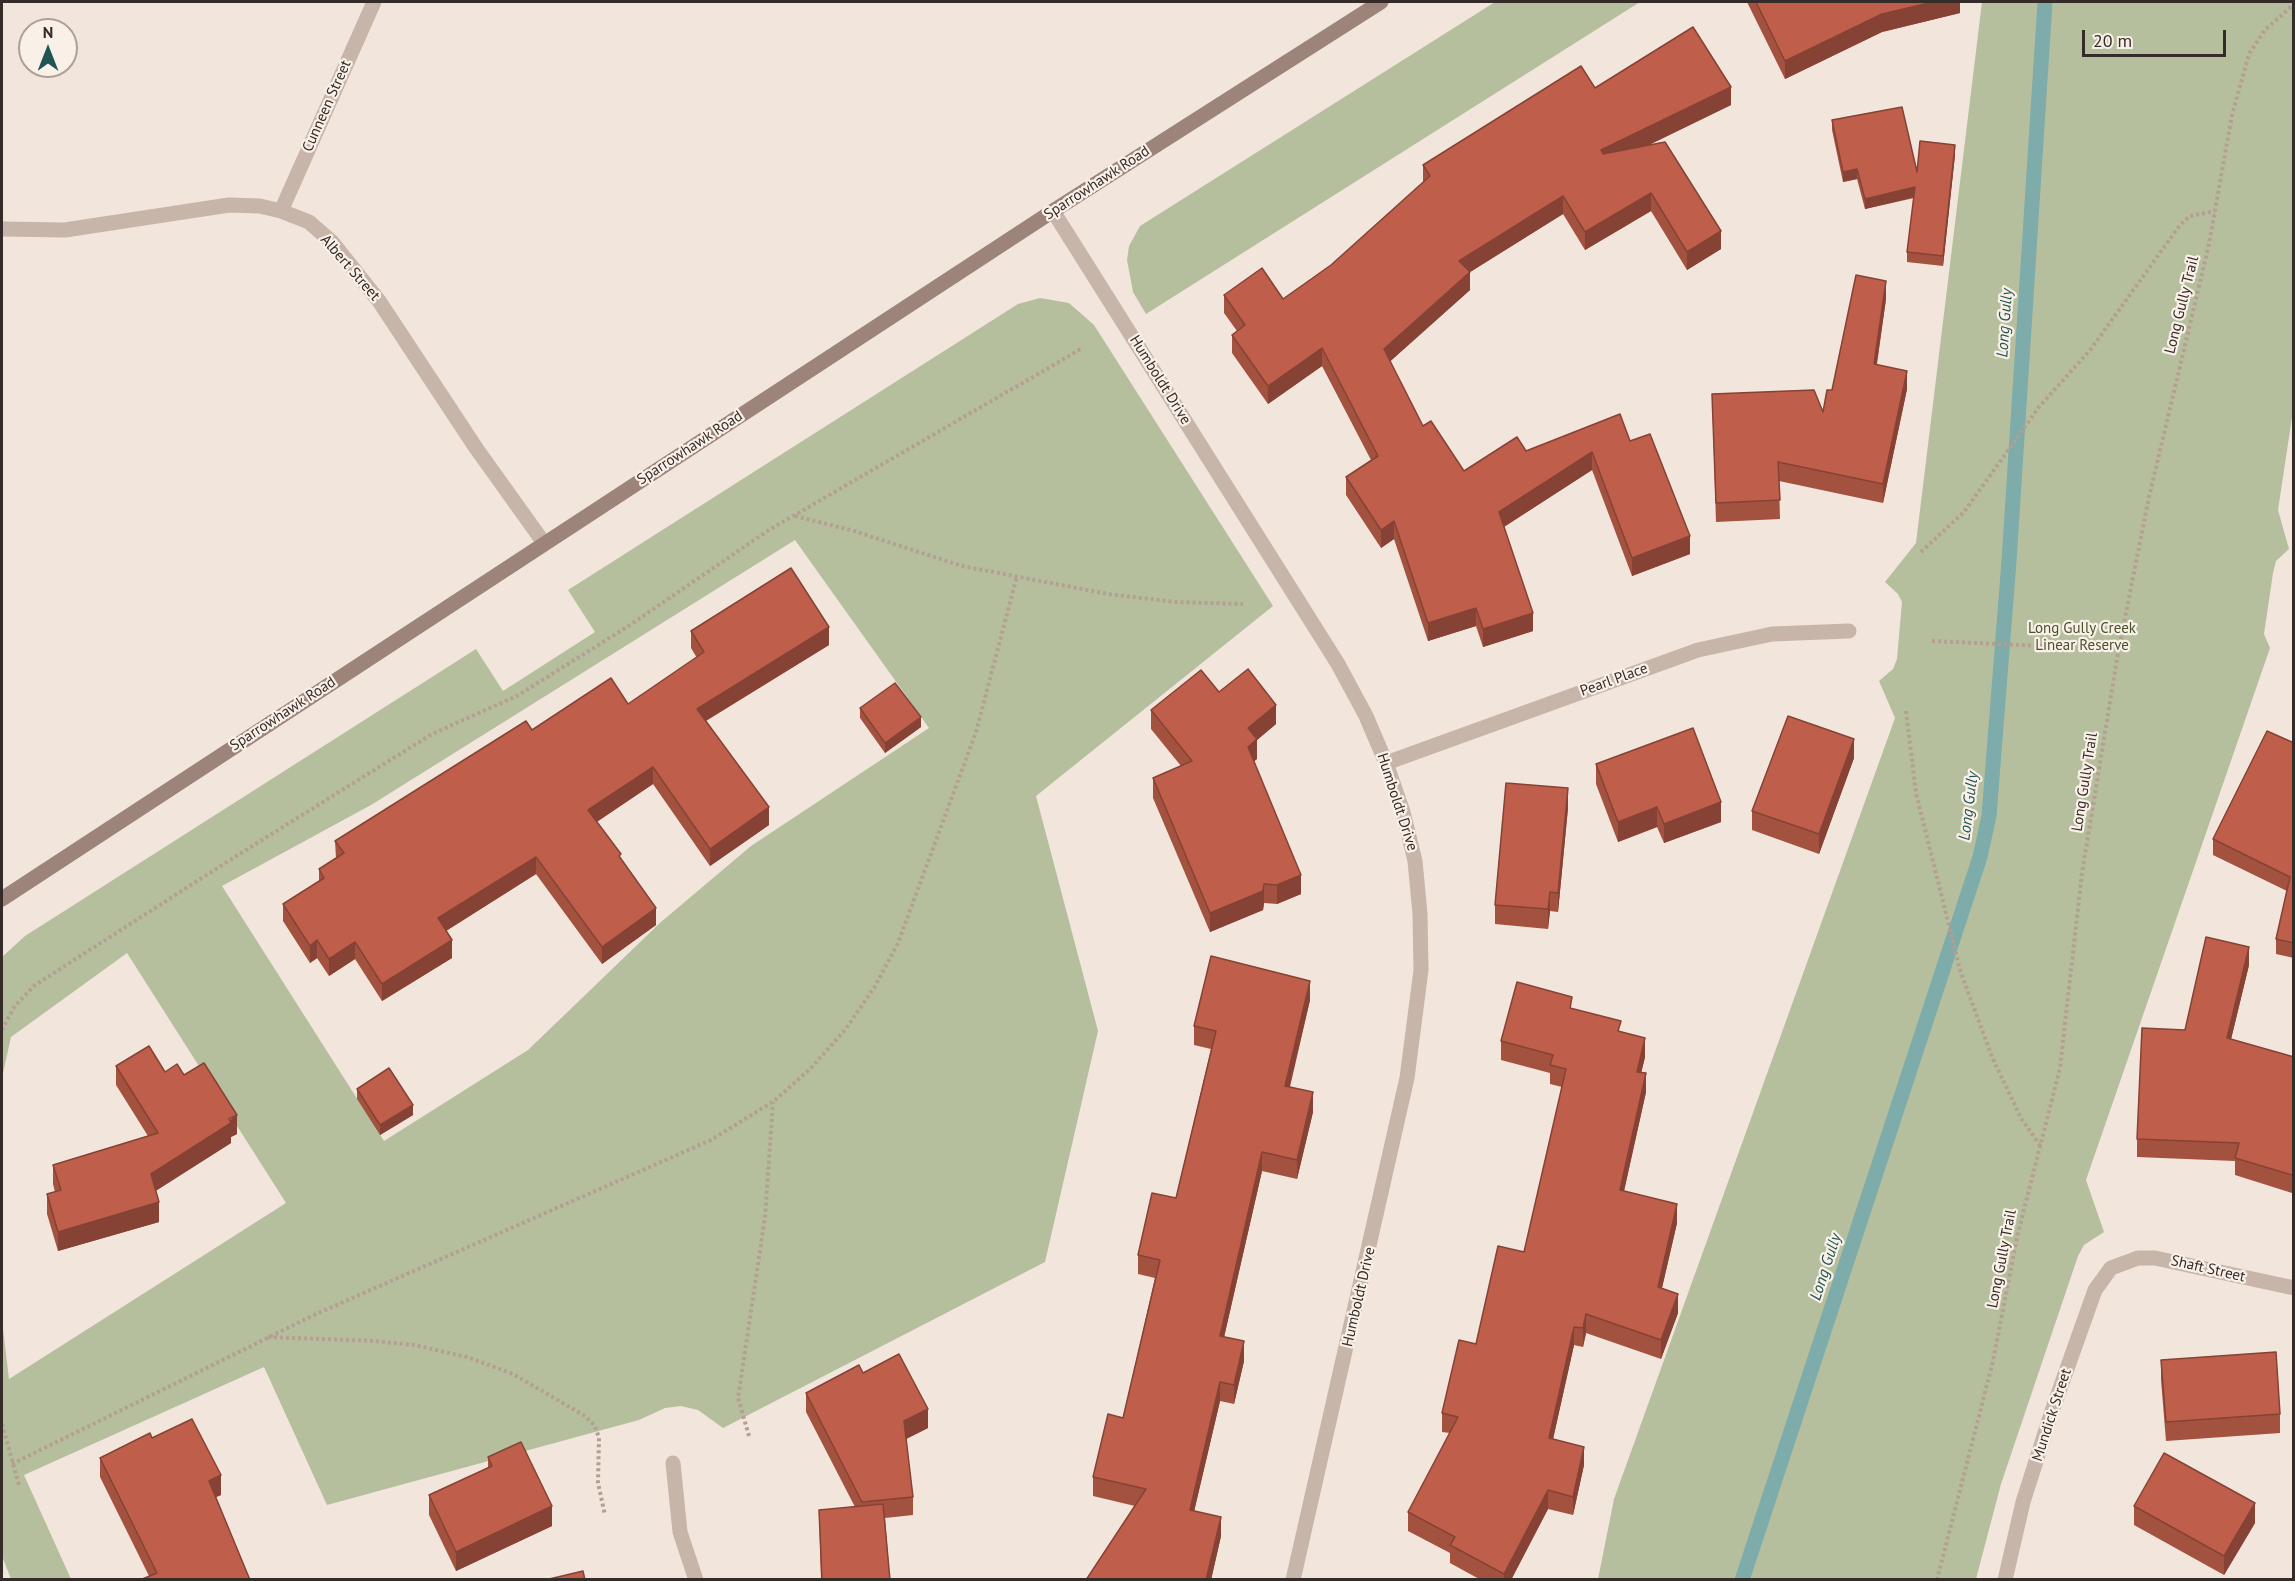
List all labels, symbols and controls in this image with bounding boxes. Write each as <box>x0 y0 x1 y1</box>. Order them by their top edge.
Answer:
north arrow <box>18 18 78 78</box>
scale bar <box>2085 18 2229 56</box>
text: N <box>43 22 53 42</box>
text: 20 m <box>2093 29 2132 52</box>
street label: Cunneen Street <box>299 57 355 155</box>
street label: Sparrowhawk Road <box>1041 142 1153 224</box>
street label: Albert Street <box>316 231 384 305</box>
street label: Long Gully Trail <box>2161 254 2203 356</box>
water label: Long Gully <box>1993 288 2017 358</box>
street label: Humboldt Drive <box>1125 332 1195 428</box>
street label: Sparrowhawk Road <box>634 407 746 489</box>
park label: Long Gully Creek Linear Reserve <box>2028 620 2136 655</box>
street label: Pearl Place <box>1578 659 1650 701</box>
street label: Sparrowhawk Road <box>227 673 339 755</box>
street label: Long Gully Trail <box>2068 731 2102 833</box>
street label: Humboldt Drive <box>1373 751 1421 853</box>
water label: Long Gully <box>1955 771 1983 841</box>
street label: Long Gully Trail <box>1984 1208 2020 1310</box>
water label: Long Gully <box>1806 1231 1846 1303</box>
street label: Humboldt Drive <box>1339 1245 1379 1349</box>
street label: Shaft Street <box>2169 1252 2247 1286</box>
street label: Mundick Street <box>2029 1366 2075 1464</box>

